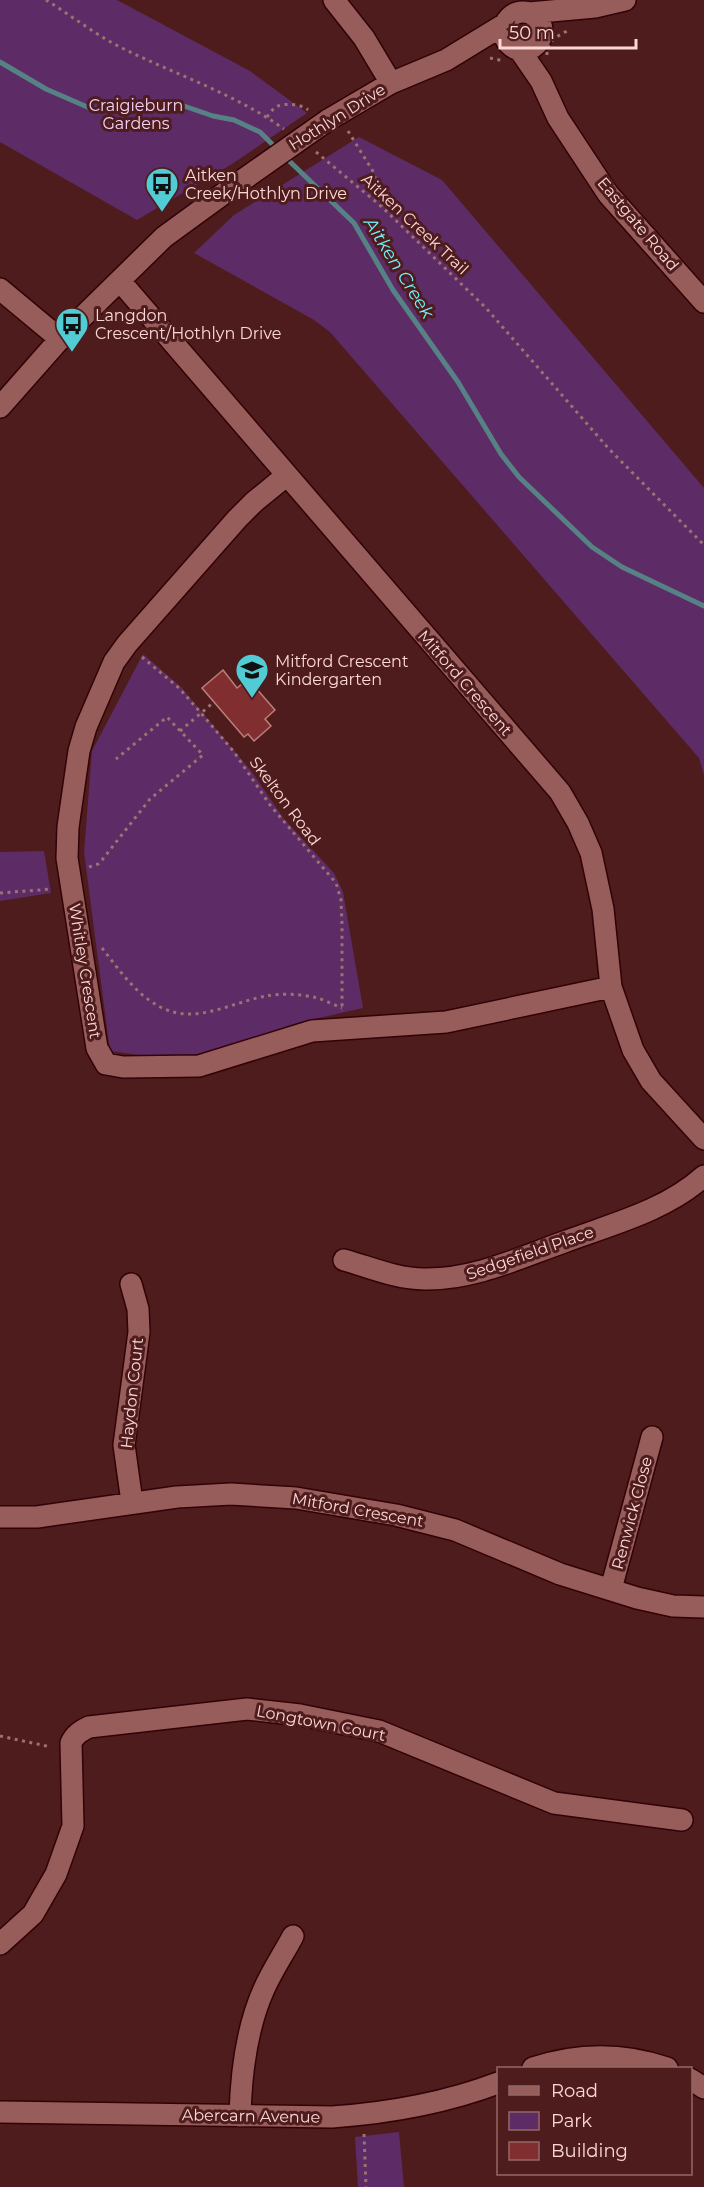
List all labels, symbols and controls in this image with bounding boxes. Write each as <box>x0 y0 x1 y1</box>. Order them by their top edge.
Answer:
scale bar <box>500 12 636 50</box>
text: 50 m <box>509 22 555 44</box>
street label: Hothlyn Drive <box>285 80 389 154</box>
park label: Craigieburn Gardens <box>89 96 183 133</box>
bus stop icon: Aitken Creek/Hothlyn Drive <box>144 166 180 213</box>
place label: Aitken Creek/Hothlyn Drive <box>185 166 347 203</box>
street label: Aitken Creek Trail <box>357 169 473 279</box>
street label: Eastgate Road <box>593 173 683 275</box>
water label: Aitken Creek <box>359 213 439 323</box>
bus stop icon: Langdon Crescent/Hothlyn Drive <box>54 306 90 353</box>
place label: Langdon Crescent/Hothlyn Drive <box>95 306 281 343</box>
street label: Mitford Crescent <box>414 626 516 740</box>
school or university icon: Mitford Crescent Kindergarten <box>234 652 270 699</box>
place label: Mitford Crescent Kindergarten <box>275 652 409 689</box>
street label: Skelton Road <box>246 753 324 849</box>
street label: Whitley Crescent <box>65 902 105 1040</box>
street label: Sedgefield Place <box>464 1222 596 1284</box>
street label: Haydon Court <box>117 1336 147 1449</box>
street label: Renwick Close <box>608 1454 656 1572</box>
street label: Mitford Crescent <box>291 1489 426 1531</box>
street label: Longtown Court <box>255 1701 388 1745</box>
legend <box>497 2067 692 2175</box>
text: Road <box>551 2080 598 2102</box>
street label: Abercarn Avenue <box>182 2105 320 2127</box>
text: Park <box>551 2110 592 2132</box>
text: Building <box>551 2140 628 2162</box>

